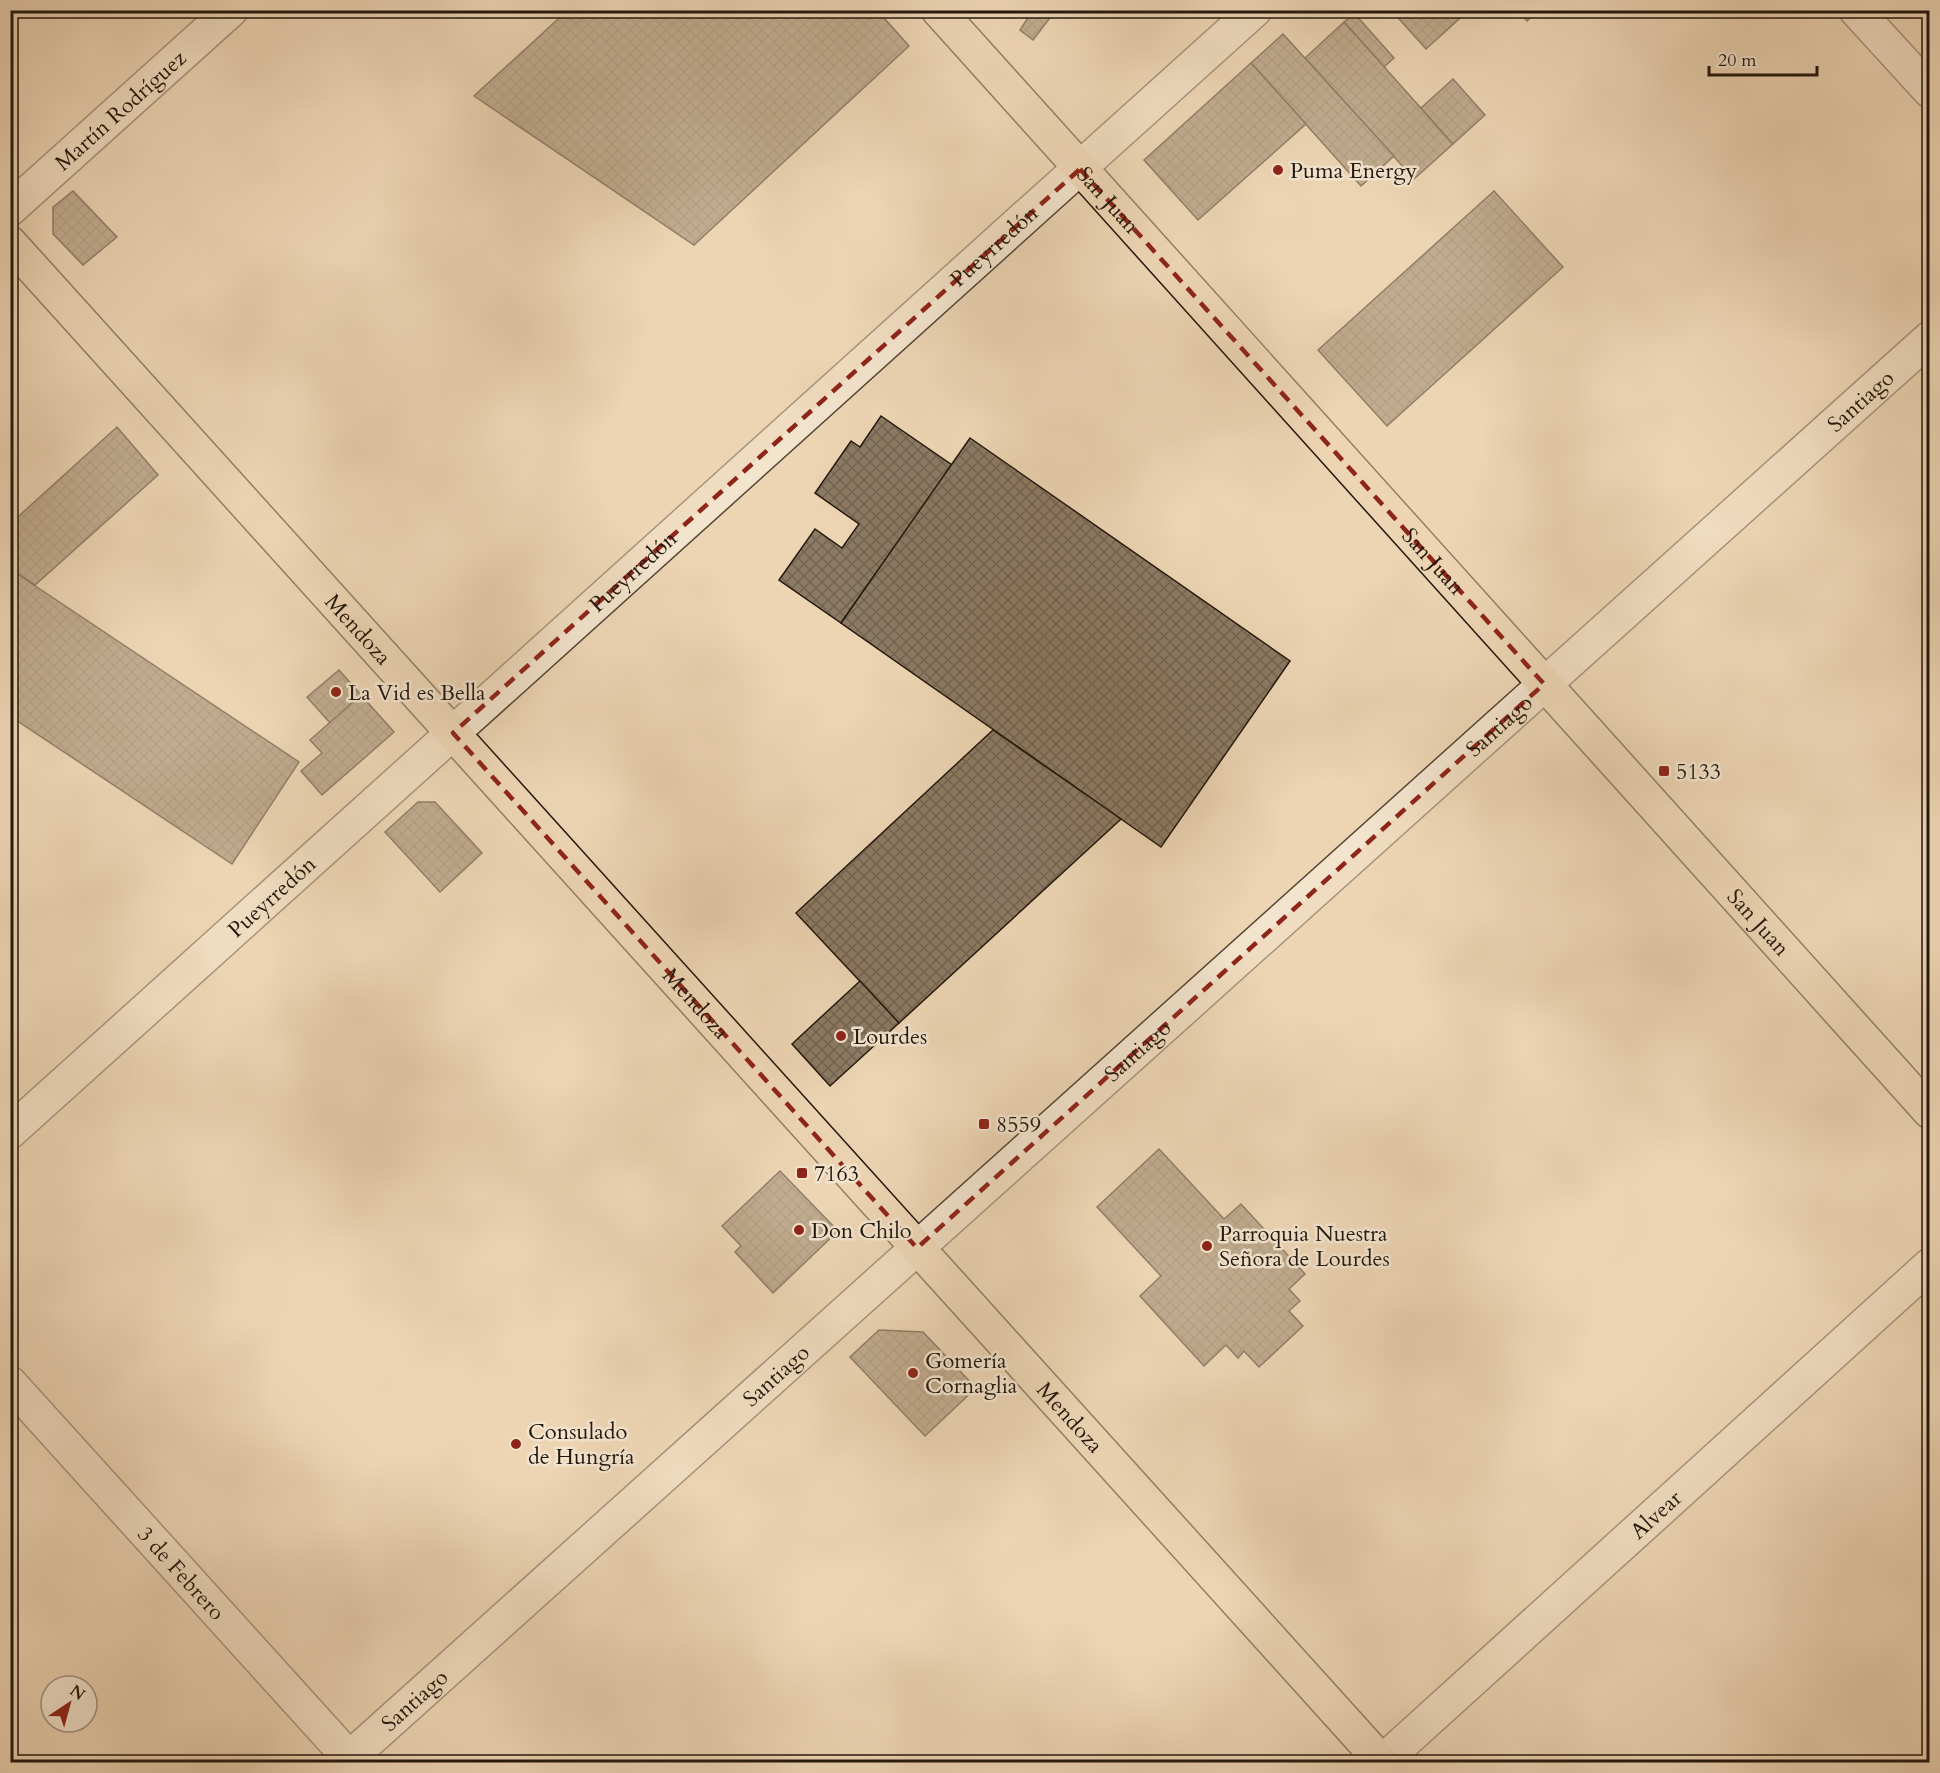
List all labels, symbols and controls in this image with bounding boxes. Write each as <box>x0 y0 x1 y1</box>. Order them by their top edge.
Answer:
scale bar <box>1709 39 1817 77</box>
street label: Martín Rodríguez <box>48 44 193 178</box>
text: 20 m <box>1718 48 1757 73</box>
place label: Puma Energy <box>1290 156 1418 186</box>
street label: San Juan <box>1070 160 1146 241</box>
marker: Puma Energy <box>1271 163 1285 177</box>
street label: Pueyrredón <box>944 198 1045 294</box>
street label: Santiago <box>1821 363 1901 439</box>
street label: San Juan <box>1395 521 1471 602</box>
street label: Pueyrredón <box>583 524 684 619</box>
street label: Mendoza <box>318 588 398 672</box>
place label: La Vid es Bella <box>348 678 486 708</box>
marker: La Vid es Bella <box>329 685 343 699</box>
street label: Santiago <box>1460 688 1539 764</box>
place label: 5133 <box>1676 757 1721 787</box>
marker: 5133 <box>1657 764 1671 778</box>
street label: Pueyrredón <box>222 849 323 945</box>
street label: San Juan <box>1720 883 1797 963</box>
street label: Mendoza <box>656 962 736 1046</box>
street label: Santiago <box>1098 1013 1178 1089</box>
place label: Lourdes <box>853 1022 927 1052</box>
marker: Lourdes <box>834 1029 848 1043</box>
place label: 8559 <box>996 1110 1041 1140</box>
marker: 8559 <box>977 1117 991 1131</box>
place label: 7163 <box>814 1159 859 1189</box>
marker: 7163 <box>795 1166 809 1180</box>
place label: Don Chilo <box>811 1216 912 1246</box>
place label: Parroquia Nuestra Señora de Lourdes <box>1219 1219 1390 1274</box>
marker: Don Chilo <box>792 1223 806 1237</box>
marker: Parroquia Nuestra Señora de Lourdes <box>1200 1239 1214 1253</box>
street label: Santiago <box>737 1338 816 1414</box>
place label: Gomería Cornaglia <box>925 1346 1018 1401</box>
marker: Gomería Cornaglia <box>906 1366 920 1380</box>
street label: Mendoza <box>1030 1376 1110 1460</box>
place label: Consulado de Hungría <box>528 1417 635 1472</box>
marker: Consulado de Hungría <box>509 1437 523 1451</box>
street label: Alvear <box>1624 1483 1689 1546</box>
street label: 3 de Febrero <box>131 1520 232 1627</box>
street label: Santiago <box>375 1663 455 1738</box>
north arrow <box>39 1674 99 1734</box>
text: N <box>65 1680 89 1706</box>

